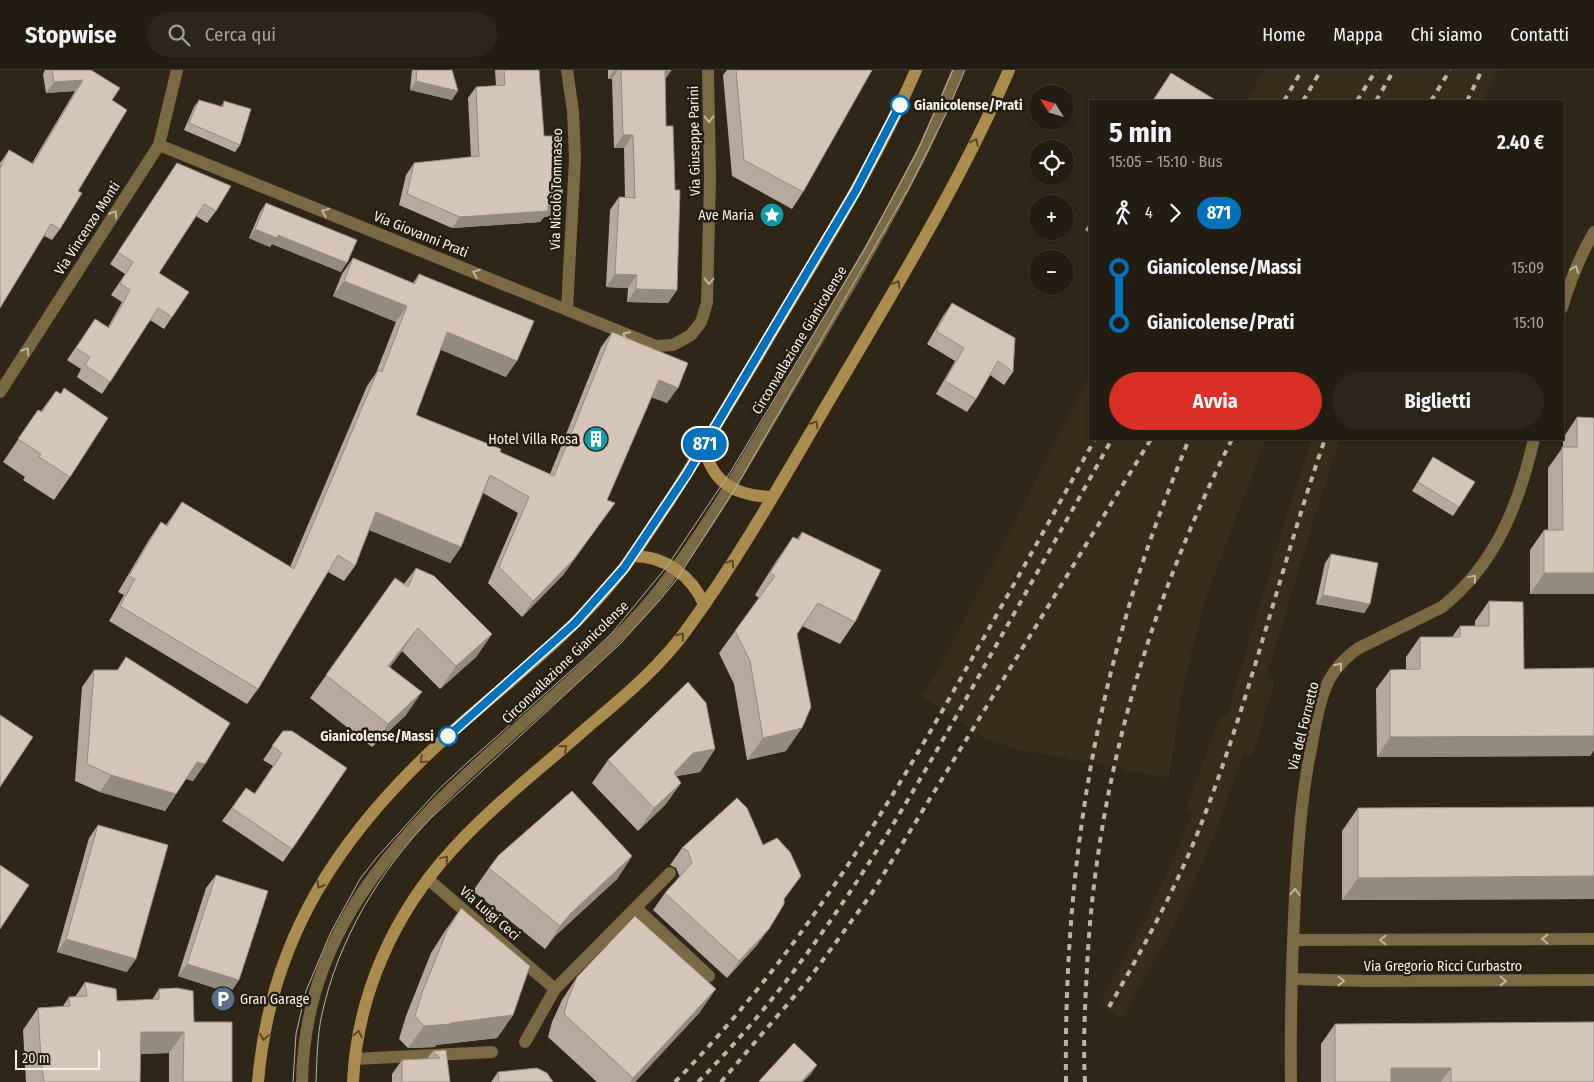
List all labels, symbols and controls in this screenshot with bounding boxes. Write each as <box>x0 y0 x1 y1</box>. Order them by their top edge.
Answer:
search box <box>147 12 497 57</box>
text: Stopwise <box>25 21 117 49</box>
icon: search <box>165 21 193 49</box>
text: Cerca qui <box>205 23 276 46</box>
text: Home <box>1262 24 1305 46</box>
text: Mappa <box>1333 24 1383 46</box>
text: Chi siamo <box>1411 24 1482 46</box>
text: Contatti <box>1510 24 1569 46</box>
north arrow <box>1029 85 1074 130</box>
map controls <box>1029 85 1074 295</box>
street label: Via Giuseppe Parini <box>685 86 704 196</box>
marker: Gianicolense/Prati <box>890 95 910 115</box>
place label: Gianicolense/Prati <box>914 97 1023 114</box>
one-way arrow <box>704 115 714 123</box>
text: 5 min <box>1109 116 1172 149</box>
street label: Via Nicolò Tommaseo <box>547 128 566 250</box>
text: 2.40 € <box>1497 131 1544 154</box>
one-way arrow <box>969 138 979 147</box>
button: locate <box>1029 140 1074 185</box>
text: 15:05 – 15:10 · Bus <box>1109 152 1223 171</box>
street label: Via Vincenzo Monti <box>51 178 124 278</box>
button: + <box>1029 195 1074 240</box>
icon: walk <box>1109 199 1137 227</box>
icon: forward <box>1161 199 1189 227</box>
place icon: Ave Maria <box>759 202 785 228</box>
text: 871 <box>1207 202 1231 224</box>
text: 4 <box>1145 203 1153 222</box>
place label: Ave Maria <box>698 207 754 224</box>
one-way arrow <box>321 208 330 218</box>
street label: Via Giovanni Prati <box>371 208 471 261</box>
one-way arrow <box>108 210 117 220</box>
button: − <box>1029 250 1074 295</box>
text: Gianicolense/Massi <box>1147 256 1302 279</box>
text: 15:09 <box>1511 258 1544 277</box>
street label: Circonvallazione Gianicolense <box>748 263 850 417</box>
one-way arrow <box>1569 265 1580 274</box>
one-way arrow <box>472 268 481 279</box>
one-way arrow <box>704 278 714 285</box>
one-way arrow <box>891 280 901 289</box>
text: Gianicolense/Prati <box>1147 311 1294 334</box>
text: 15:10 <box>1513 313 1544 332</box>
one-way arrow <box>622 330 631 341</box>
one-way arrow <box>20 347 30 356</box>
button: Avvia <box>1109 372 1322 430</box>
button: Biglietti <box>1332 372 1544 430</box>
one-way arrow <box>809 421 819 430</box>
building icon: Hotel Villa Rosa <box>583 426 609 452</box>
line badge: 871 <box>676 428 734 460</box>
place label: Hotel Villa Rosa <box>488 431 578 448</box>
text: 871 <box>693 433 717 455</box>
one-way arrow <box>725 559 734 569</box>
one-way arrow <box>1467 574 1476 583</box>
street label: Circonvallazione Gianicolense <box>498 597 632 727</box>
one-way arrow <box>676 633 685 642</box>
one-way arrow <box>1334 663 1342 672</box>
street label: Via del Fornetto <box>1284 680 1323 772</box>
marker: Gianicolense/Massi <box>438 726 458 746</box>
place label: Gianicolense/Massi <box>320 728 434 745</box>
one-way arrow <box>558 745 567 754</box>
one-way arrow <box>419 754 428 763</box>
one-way arrow <box>439 855 448 864</box>
one-way arrow <box>317 880 327 889</box>
street label: Via Luigi Ceci <box>456 883 523 944</box>
one-way arrow <box>1290 887 1301 895</box>
one-way arrow <box>1541 934 1549 944</box>
one-way arrow <box>1379 935 1386 945</box>
street label: Via Gregorio Ricci Curbastro <box>1364 958 1522 975</box>
one-way arrow <box>1337 975 1345 986</box>
one-way arrow <box>1500 976 1508 986</box>
parking icon: Gran Garage <box>210 986 236 1012</box>
place label: Gran Garage <box>240 991 309 1008</box>
one-way arrow <box>353 1029 363 1038</box>
one-way arrow <box>260 1032 270 1041</box>
scale bar <box>15 1047 100 1070</box>
text: 20 m <box>22 1050 50 1067</box>

